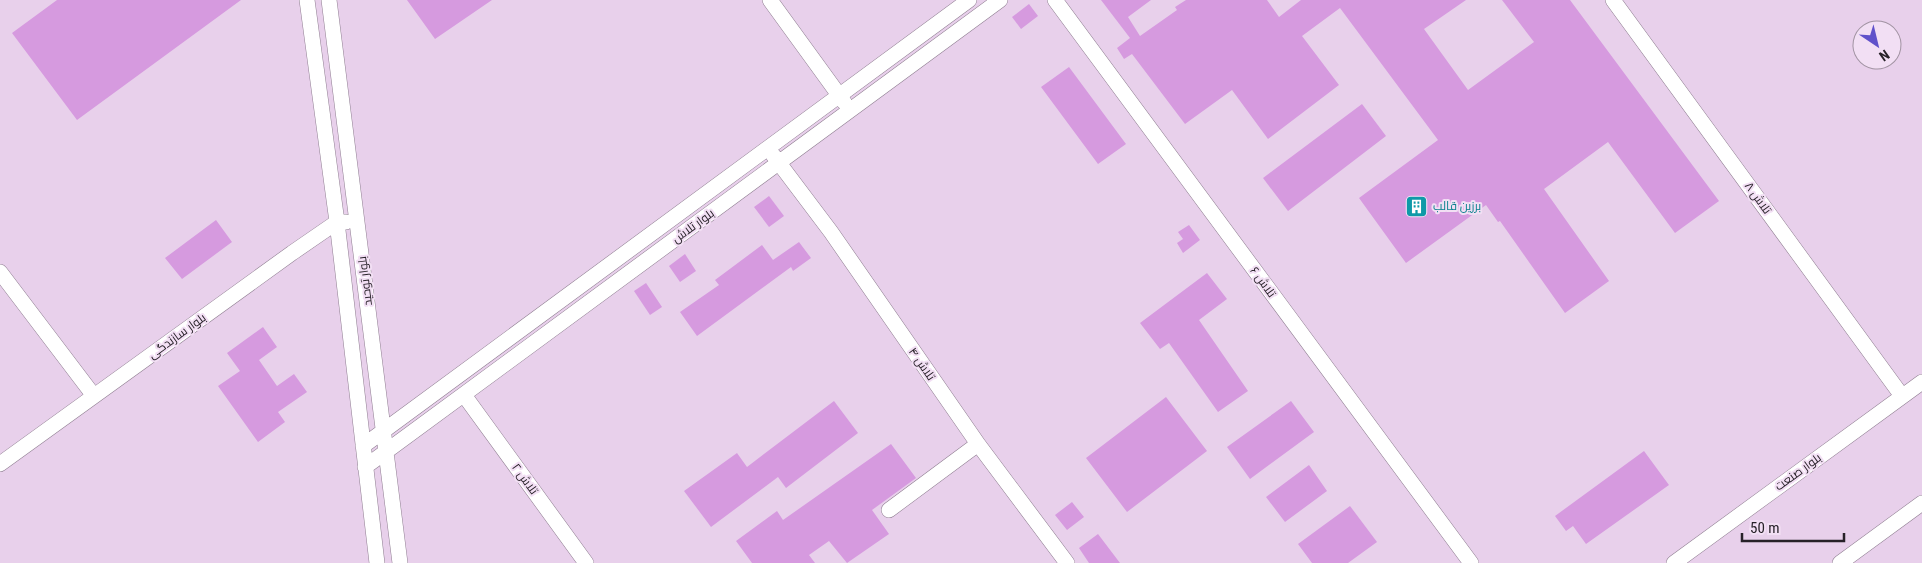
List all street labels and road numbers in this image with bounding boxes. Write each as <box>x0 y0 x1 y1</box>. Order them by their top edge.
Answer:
street label: تلاش ۸ <box>1742 179 1775 217</box>
street label: بلوار تلاش <box>669 206 717 246</box>
street label: بلوار توحید <box>355 255 375 307</box>
street label: تلاش ۶ <box>1247 264 1279 301</box>
street label: بلوار سازندگی <box>145 310 209 362</box>
street label: تلاش ۴ <box>906 345 939 384</box>
street label: بلوار صنعت <box>1772 451 1824 493</box>
street label: تلاش ۲ <box>509 461 541 498</box>

